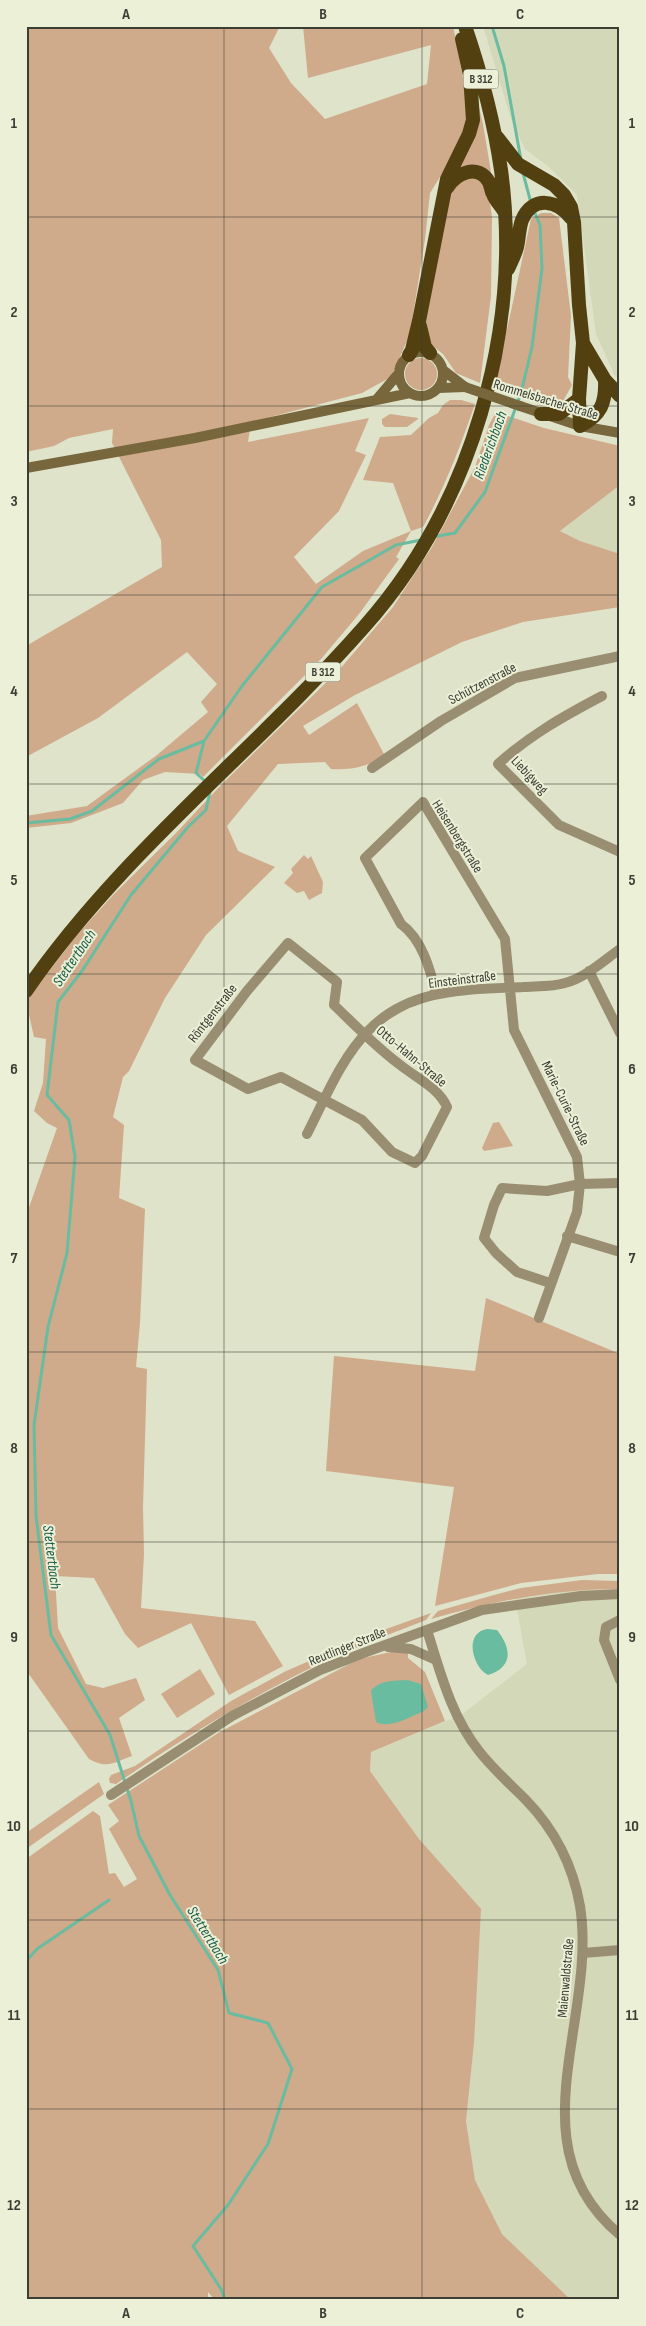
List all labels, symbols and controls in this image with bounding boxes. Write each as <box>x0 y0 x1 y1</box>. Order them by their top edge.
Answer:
text: A <box>121 5 130 24</box>
text: B <box>319 5 327 24</box>
text: C <box>516 5 524 24</box>
road number: B 312 <box>464 70 498 88</box>
text: 1 <box>11 114 18 133</box>
text: 1 <box>629 114 636 133</box>
text: 2 <box>10 303 18 322</box>
text: 2 <box>628 303 636 322</box>
street label: Rommelsbacher Straße <box>491 375 600 424</box>
water label: Riederichbach <box>469 409 512 482</box>
text: 3 <box>10 492 18 511</box>
text: 3 <box>628 492 636 511</box>
street label: Schützenstraße <box>445 659 519 708</box>
road number: B 312 <box>306 662 340 682</box>
text: 4 <box>10 682 18 701</box>
text: 4 <box>628 682 636 701</box>
street label: Liebigweg <box>508 753 552 798</box>
street label: Heisenbergstraße <box>428 797 487 876</box>
text: 5 <box>10 871 18 890</box>
text: 5 <box>628 871 636 890</box>
water label: Stettertbach <box>49 926 100 990</box>
street label: Einsteinstraße <box>427 967 497 992</box>
street label: Röntgenstraße <box>184 981 241 1046</box>
street label: Otto-Hahn-Straße <box>373 1022 450 1091</box>
street label: Marie-Curie-Straße <box>538 1058 593 1148</box>
text: 6 <box>10 1060 18 1079</box>
text: 6 <box>628 1060 636 1079</box>
text: 7 <box>11 1249 18 1268</box>
text: 7 <box>629 1249 636 1268</box>
text: 8 <box>10 1439 18 1458</box>
text: 8 <box>628 1439 636 1458</box>
water label: Stettertbach <box>38 1524 65 1590</box>
street label: Reutlinger Straße <box>306 1623 388 1670</box>
text: 9 <box>10 1628 18 1647</box>
text: 9 <box>628 1628 636 1647</box>
text: 10 <box>7 1817 21 1836</box>
text: 10 <box>625 1817 639 1836</box>
water label: Stettertbach <box>182 1903 233 1968</box>
street label: Maienwaldstraße <box>554 1938 577 2018</box>
text: 11 <box>8 2006 21 2025</box>
text: 11 <box>626 2006 639 2025</box>
text: 12 <box>7 2196 21 2215</box>
text: 12 <box>625 2196 639 2215</box>
text: A <box>121 2304 130 2323</box>
text: B <box>319 2304 327 2323</box>
text: C <box>516 2304 524 2323</box>

